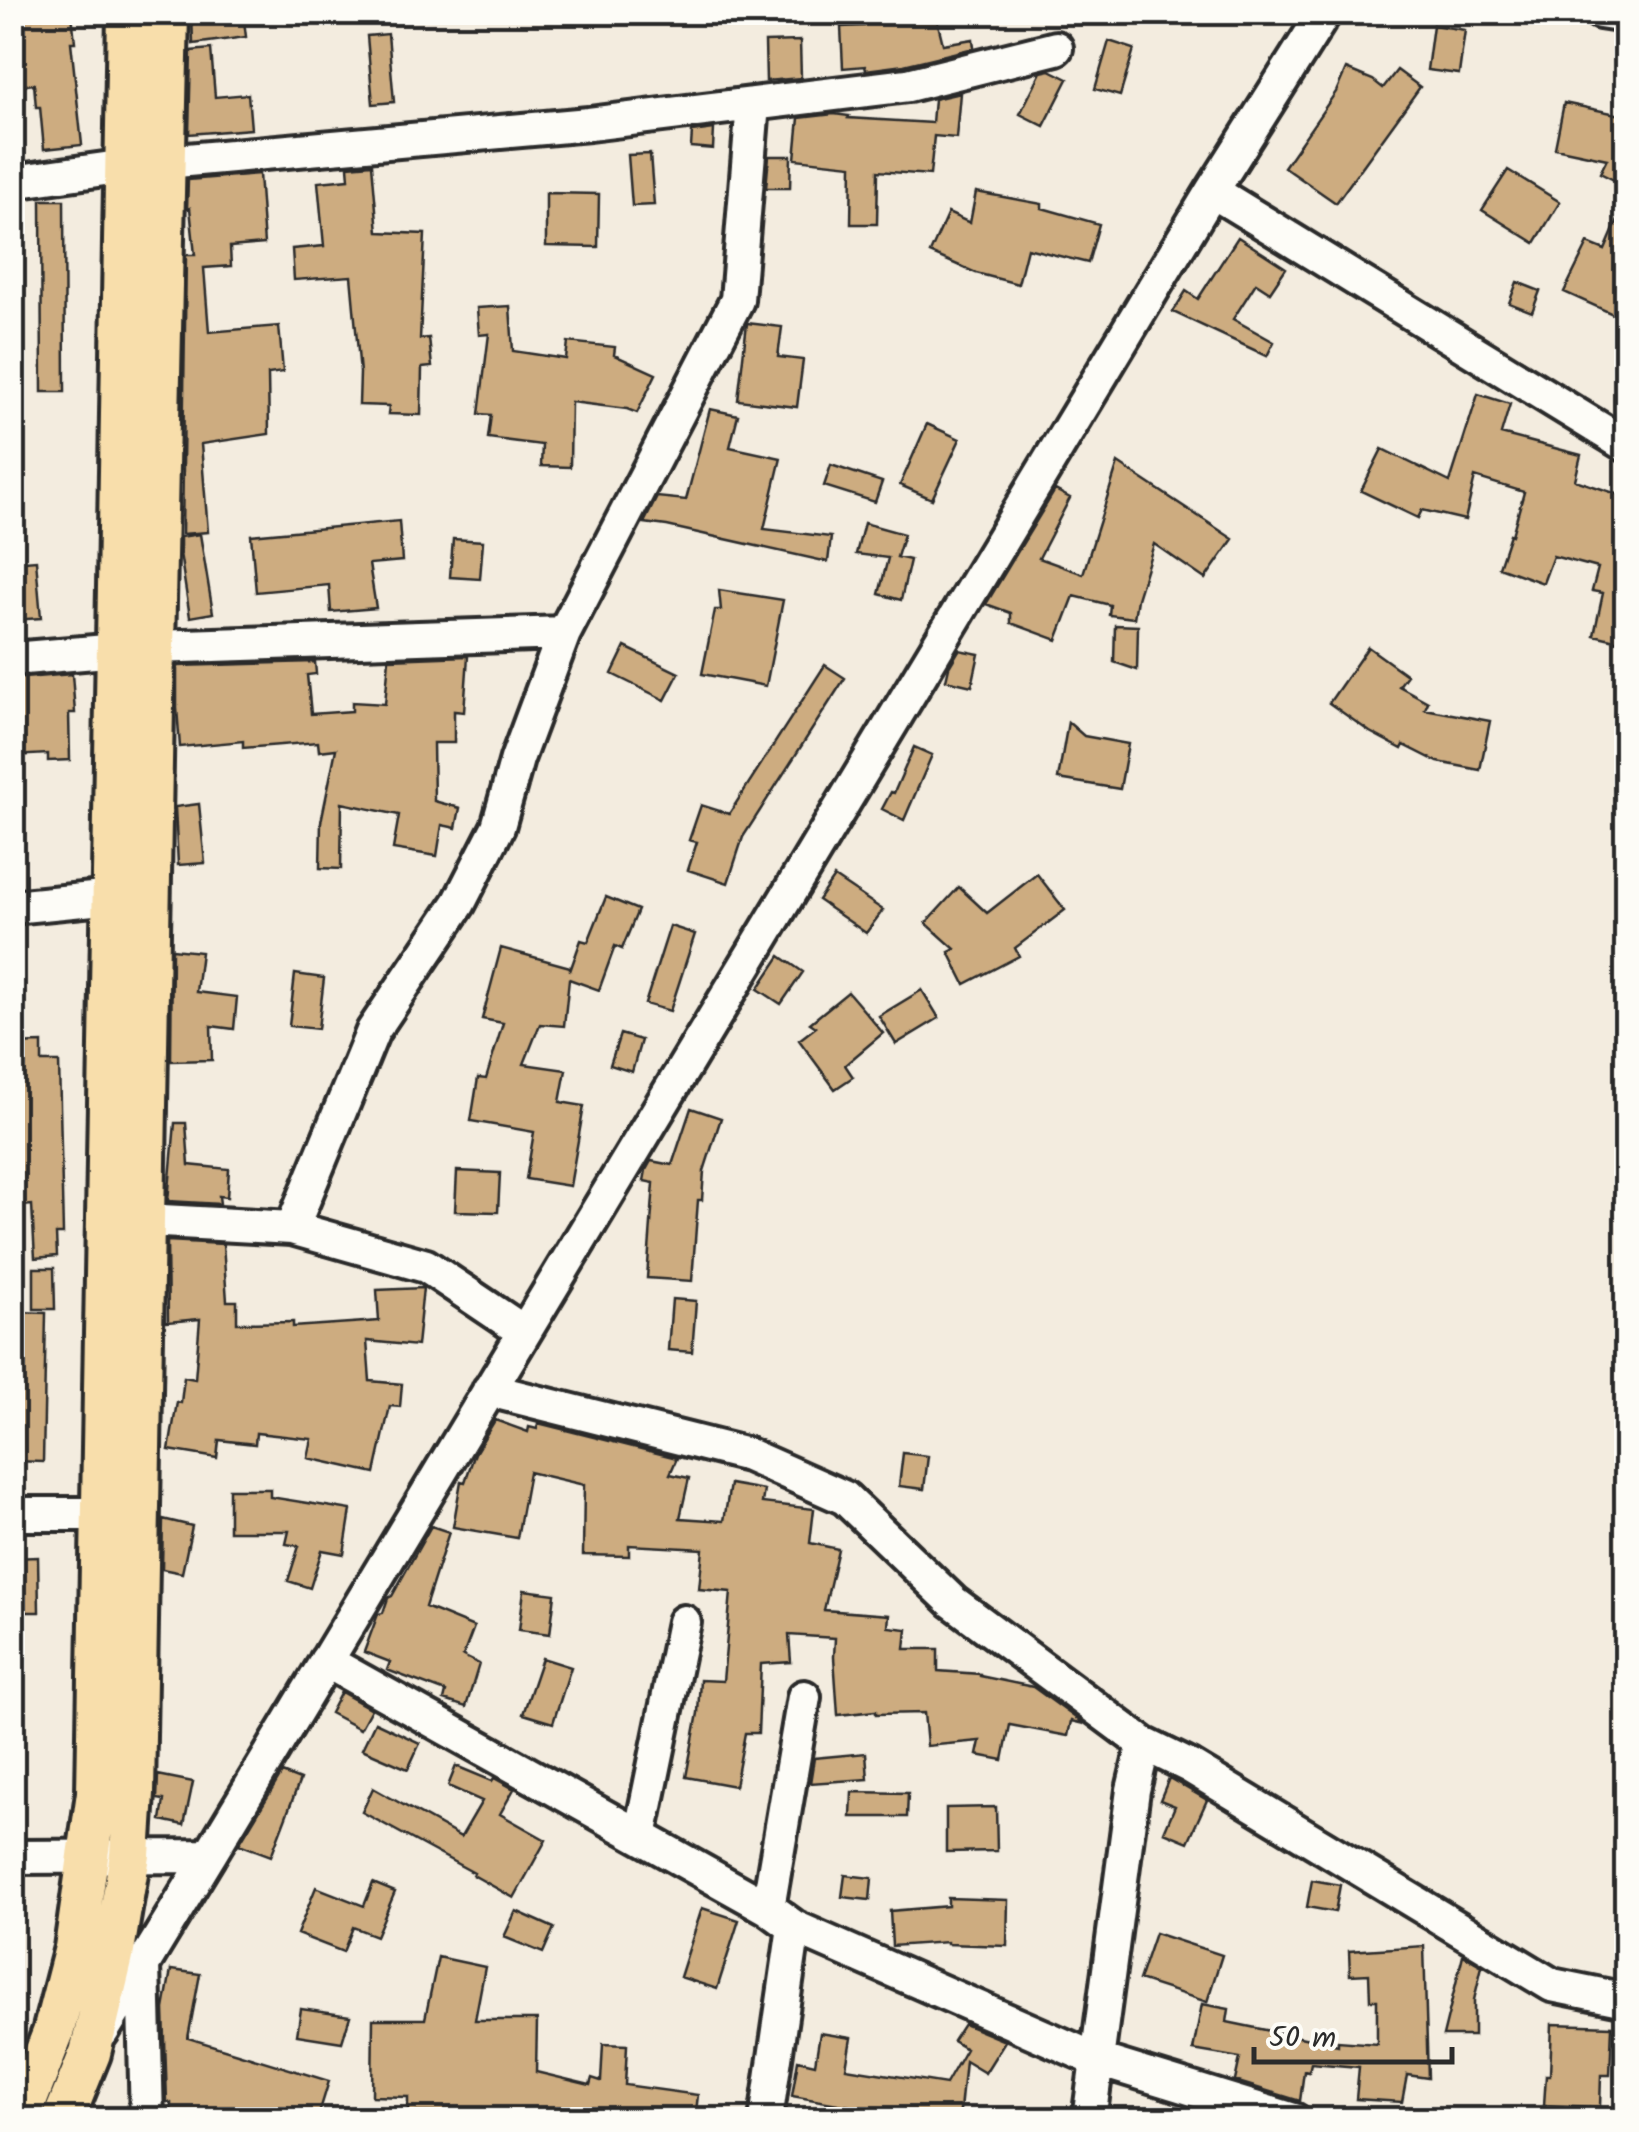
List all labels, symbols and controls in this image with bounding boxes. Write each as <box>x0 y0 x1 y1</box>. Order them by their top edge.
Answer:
scale bar <box>1254 2002 1452 2064</box>
text: 50 m <box>1269 2015 1336 2063</box>

